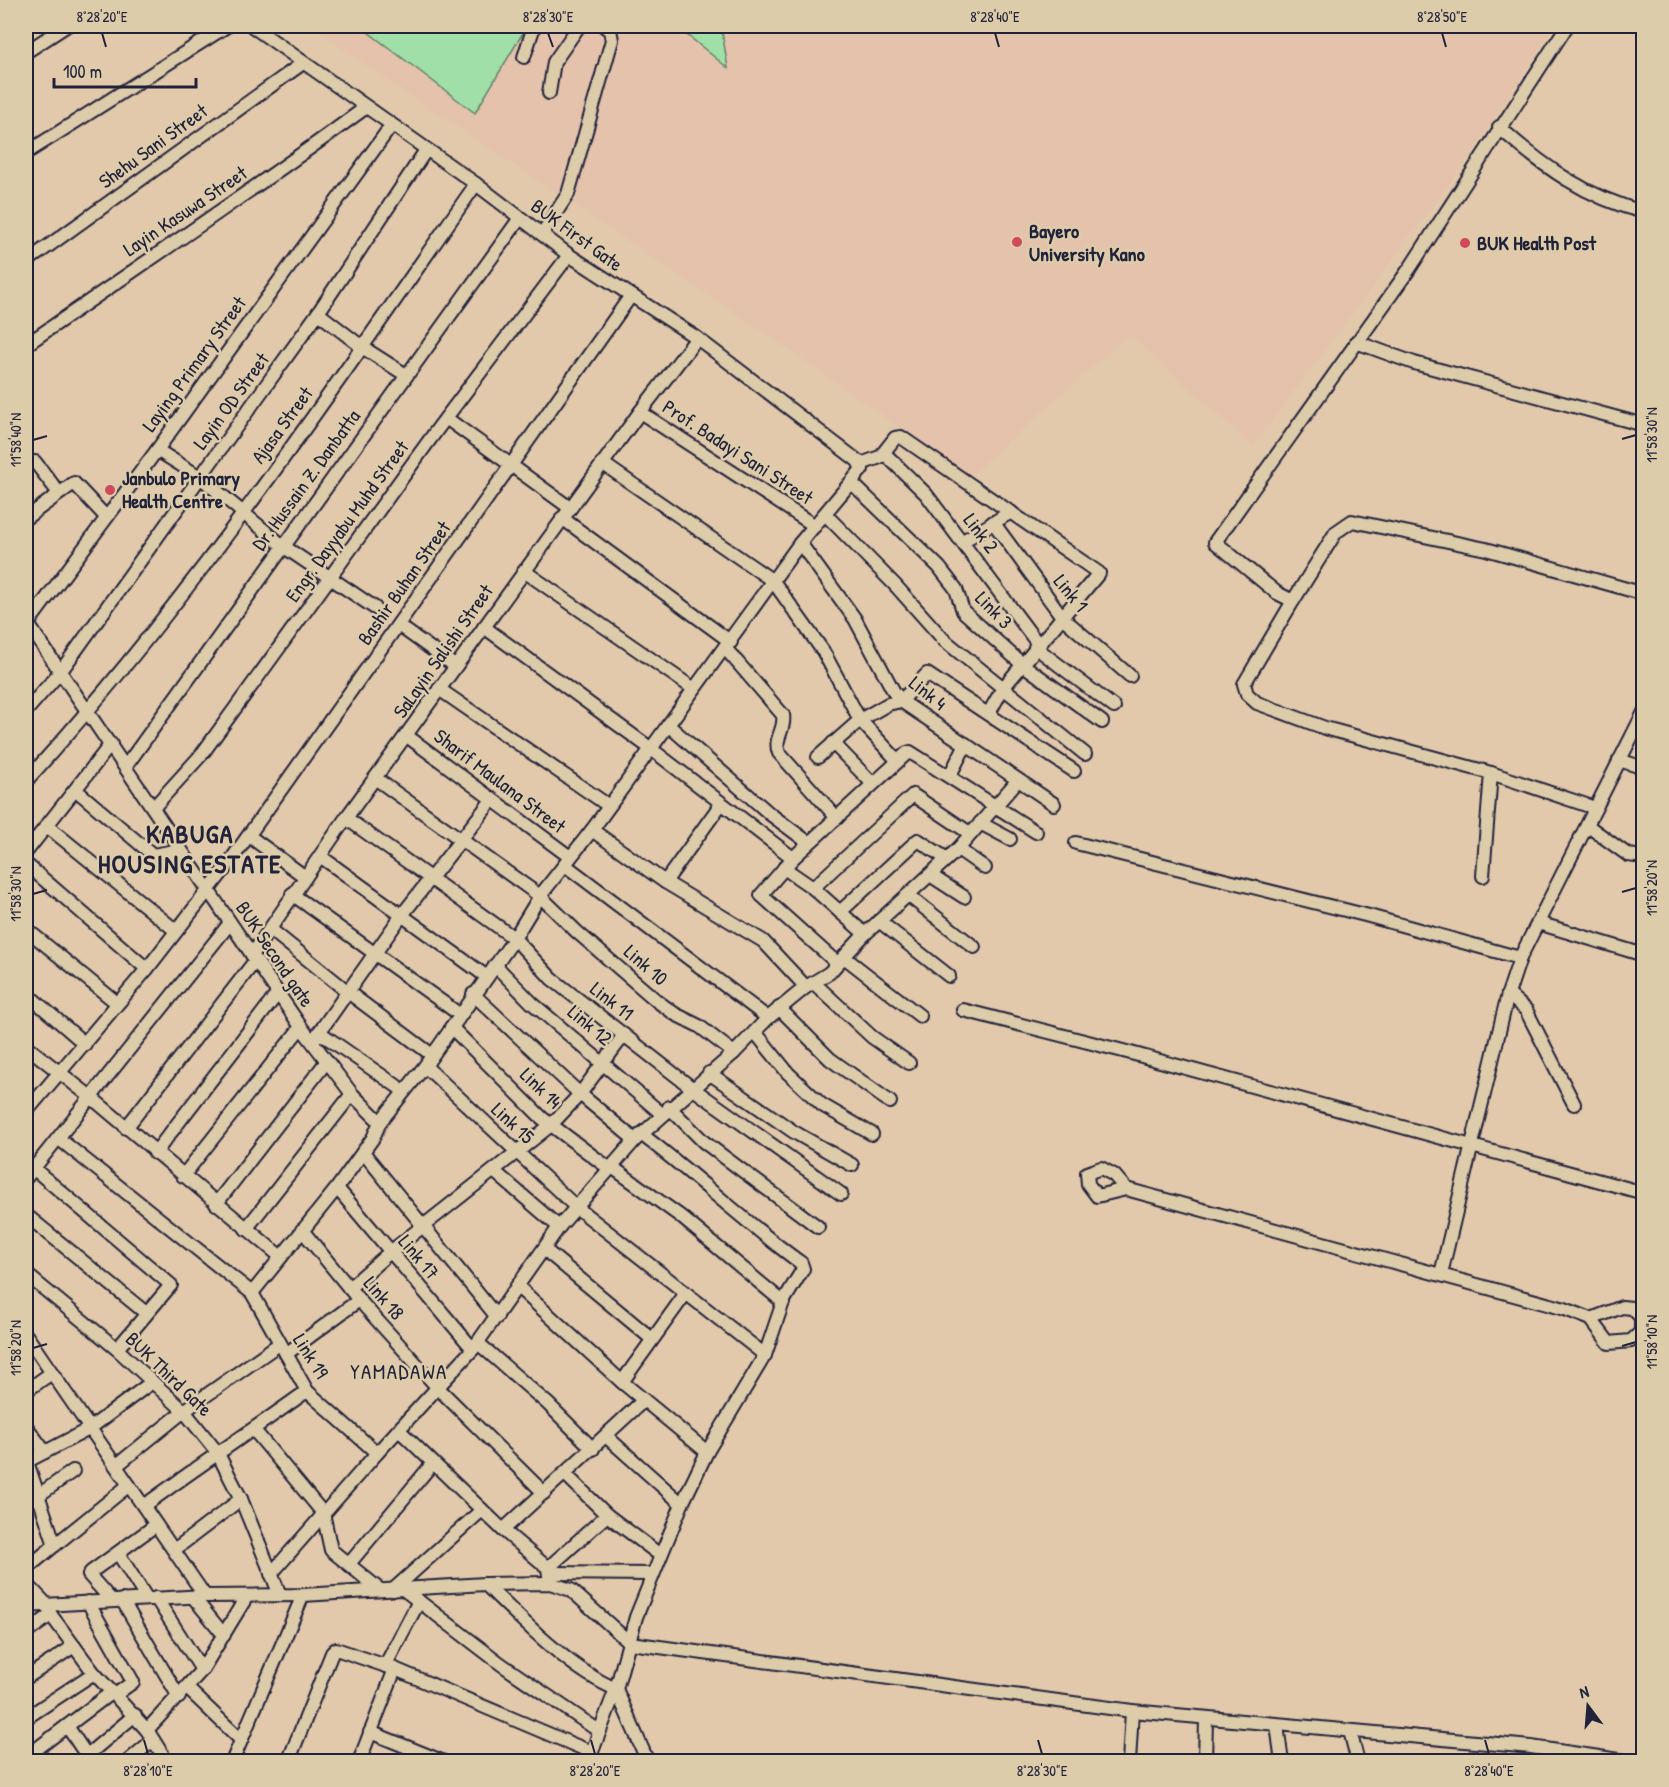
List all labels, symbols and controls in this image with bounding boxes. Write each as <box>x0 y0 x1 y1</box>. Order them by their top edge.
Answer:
text: 8°28'20"E <box>77 6 128 27</box>
text: 8°28'30"E <box>523 6 574 27</box>
text: 8°28'40"E <box>970 6 1020 27</box>
text: 8°28'50"E <box>1417 6 1467 27</box>
scale bar <box>54 51 196 89</box>
text: 100 m <box>63 59 102 84</box>
street label: Shehu Sani Street <box>93 96 213 194</box>
street label: Layin Kasuwa Street <box>117 158 253 262</box>
street label: BUK First Gate <box>526 192 629 277</box>
place label: Bayero University Kano <box>1029 217 1145 268</box>
place label: BUK Health Post <box>1477 229 1597 256</box>
marker: Bayero University Kano <box>1010 235 1024 249</box>
marker: BUK Health Post <box>1458 236 1472 250</box>
street label: Laying Primary Street <box>135 290 253 437</box>
street label: Layin OD Street <box>186 346 276 455</box>
street label: Ajasa Street <box>245 380 319 469</box>
street label: Prof. Badayi Sani Street <box>658 393 820 511</box>
street label: Dr. Hussain Z. Danbatta <box>245 404 366 556</box>
text: 11°58'30"N <box>1641 407 1662 463</box>
text: 11°58'40"N <box>5 413 26 467</box>
street label: Engr. Dayyabu Muhd Street <box>279 434 415 607</box>
place label: Janbulo Primary Health Centre <box>122 464 240 514</box>
marker: Janbulo Primary Health Centre <box>103 483 117 497</box>
street label: Link 2 <box>958 507 1006 559</box>
street label: Bashir Buhan Street <box>351 514 457 650</box>
street label: Link 1 <box>1048 568 1095 617</box>
street label: SaLayin Salishi Street <box>386 578 499 723</box>
street label: Link 3 <box>970 585 1019 634</box>
street label: Link 4 <box>904 669 953 716</box>
street label: Sharif Maulana Street <box>429 722 573 840</box>
district label: KABUGA HOUSING ESTATE <box>98 816 282 881</box>
text: 11°58'20"N <box>1641 860 1662 916</box>
text: 11°58'30"N <box>5 866 26 922</box>
street label: BUK Second gate <box>230 896 321 1012</box>
street label: Link 10 <box>619 938 674 991</box>
street label: Link 11 <box>585 975 640 1026</box>
street label: Link 12 <box>562 998 619 1052</box>
street label: Link 14 <box>514 1061 568 1114</box>
street label: Link 15 <box>486 1096 541 1150</box>
street label: Link 17 <box>393 1228 446 1285</box>
street label: Link 18 <box>358 1270 411 1325</box>
text: 11°58'10"N <box>1641 1315 1662 1369</box>
text: 11°58'20"N <box>5 1320 26 1376</box>
street label: BUK Third Gate <box>120 1325 219 1422</box>
street label: Link 19 <box>287 1328 336 1383</box>
district label: YAMADAWA <box>350 1357 448 1386</box>
north arrow <box>1558 1676 1618 1736</box>
text: N <box>1577 1680 1591 1703</box>
text: 8°28'10"E <box>123 1760 173 1781</box>
text: 8°28'20"E <box>570 1760 621 1781</box>
text: 8°28'30"E <box>1017 1760 1068 1781</box>
text: 8°28'40"E <box>1464 1760 1514 1781</box>

